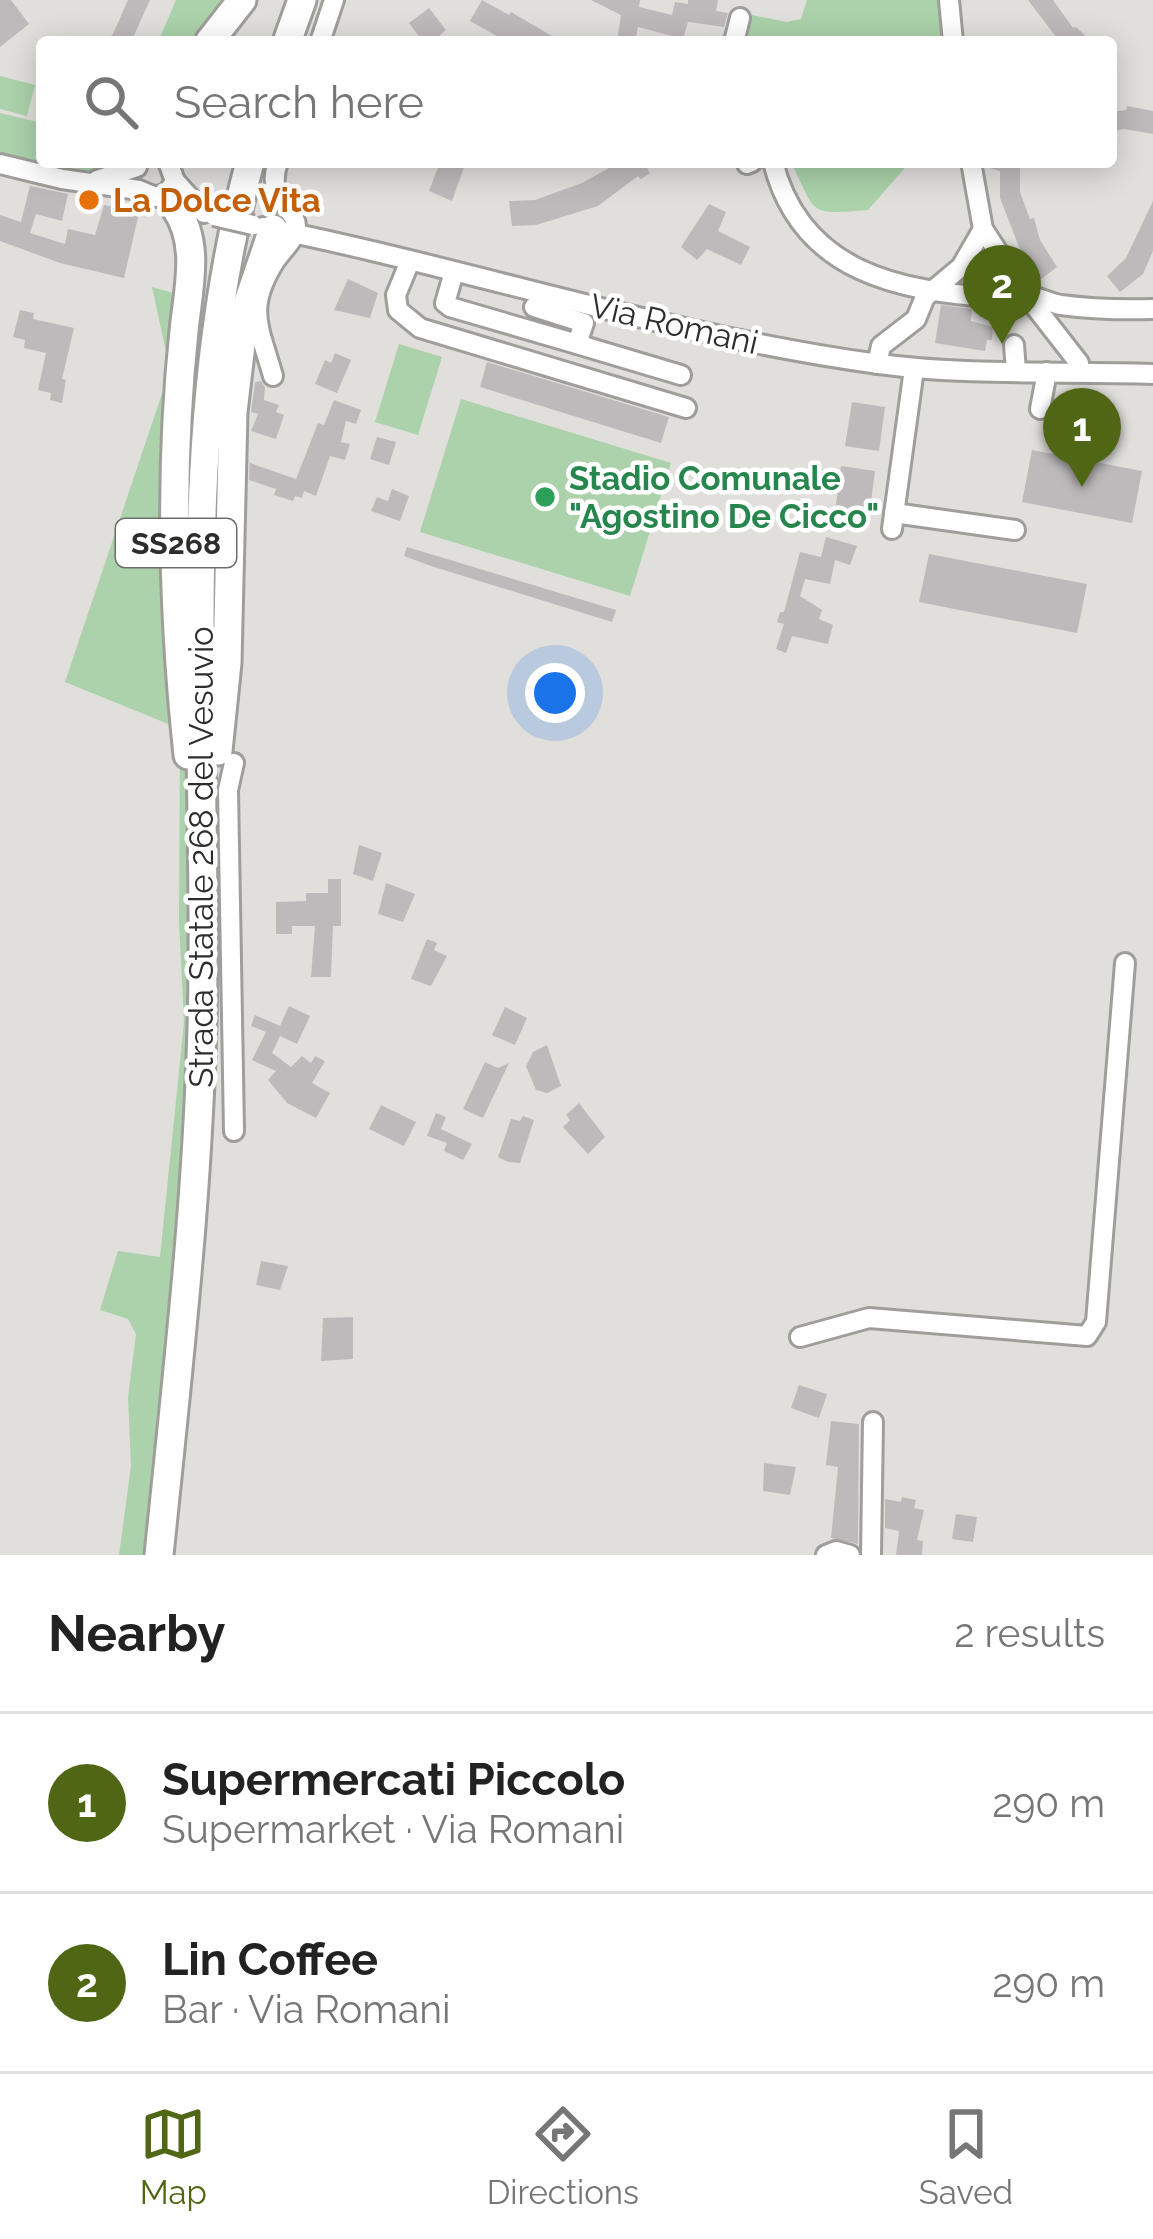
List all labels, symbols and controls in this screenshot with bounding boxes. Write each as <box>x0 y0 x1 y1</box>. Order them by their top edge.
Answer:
search box <box>36 36 1117 168</box>
icon: search <box>78 69 144 135</box>
text: Search here <box>174 76 424 129</box>
place label: La Dolce Vita <box>113 181 321 220</box>
marker: La Dolce Vita <box>76 187 102 213</box>
pin: 2 <box>963 245 1041 344</box>
street label: Via Romani <box>586 286 762 362</box>
pin: 1 <box>1043 388 1121 487</box>
place label: Stadio Comunale "Agostino De Cicco" <box>569 459 879 536</box>
marker: Stadio Comunale "Agostino De Cicco" <box>532 484 558 510</box>
road number: SS268 <box>116 519 236 567</box>
street label: Strada Statale 268 del Vesuvio <box>182 626 221 1088</box>
your location <box>525 663 585 723</box>
text: Nearby <box>48 1603 225 1663</box>
text: 2 results <box>954 1610 1105 1656</box>
text: Supermercati Piccolo <box>162 1753 625 1806</box>
text: 1 <box>77 1780 97 1826</box>
text: 290 m <box>992 1780 1105 1826</box>
text: Supermarket · Via Romani <box>162 1806 624 1852</box>
text: Lin Coffee <box>162 1933 378 1986</box>
text: 2 <box>76 1960 98 2006</box>
text: 290 m <box>992 1960 1105 2006</box>
text: Bar · Via Romani <box>162 1986 451 2032</box>
tab: Map <box>140 2101 207 2212</box>
tab: Directions <box>487 2101 639 2212</box>
tab: Saved <box>919 2101 1013 2212</box>

